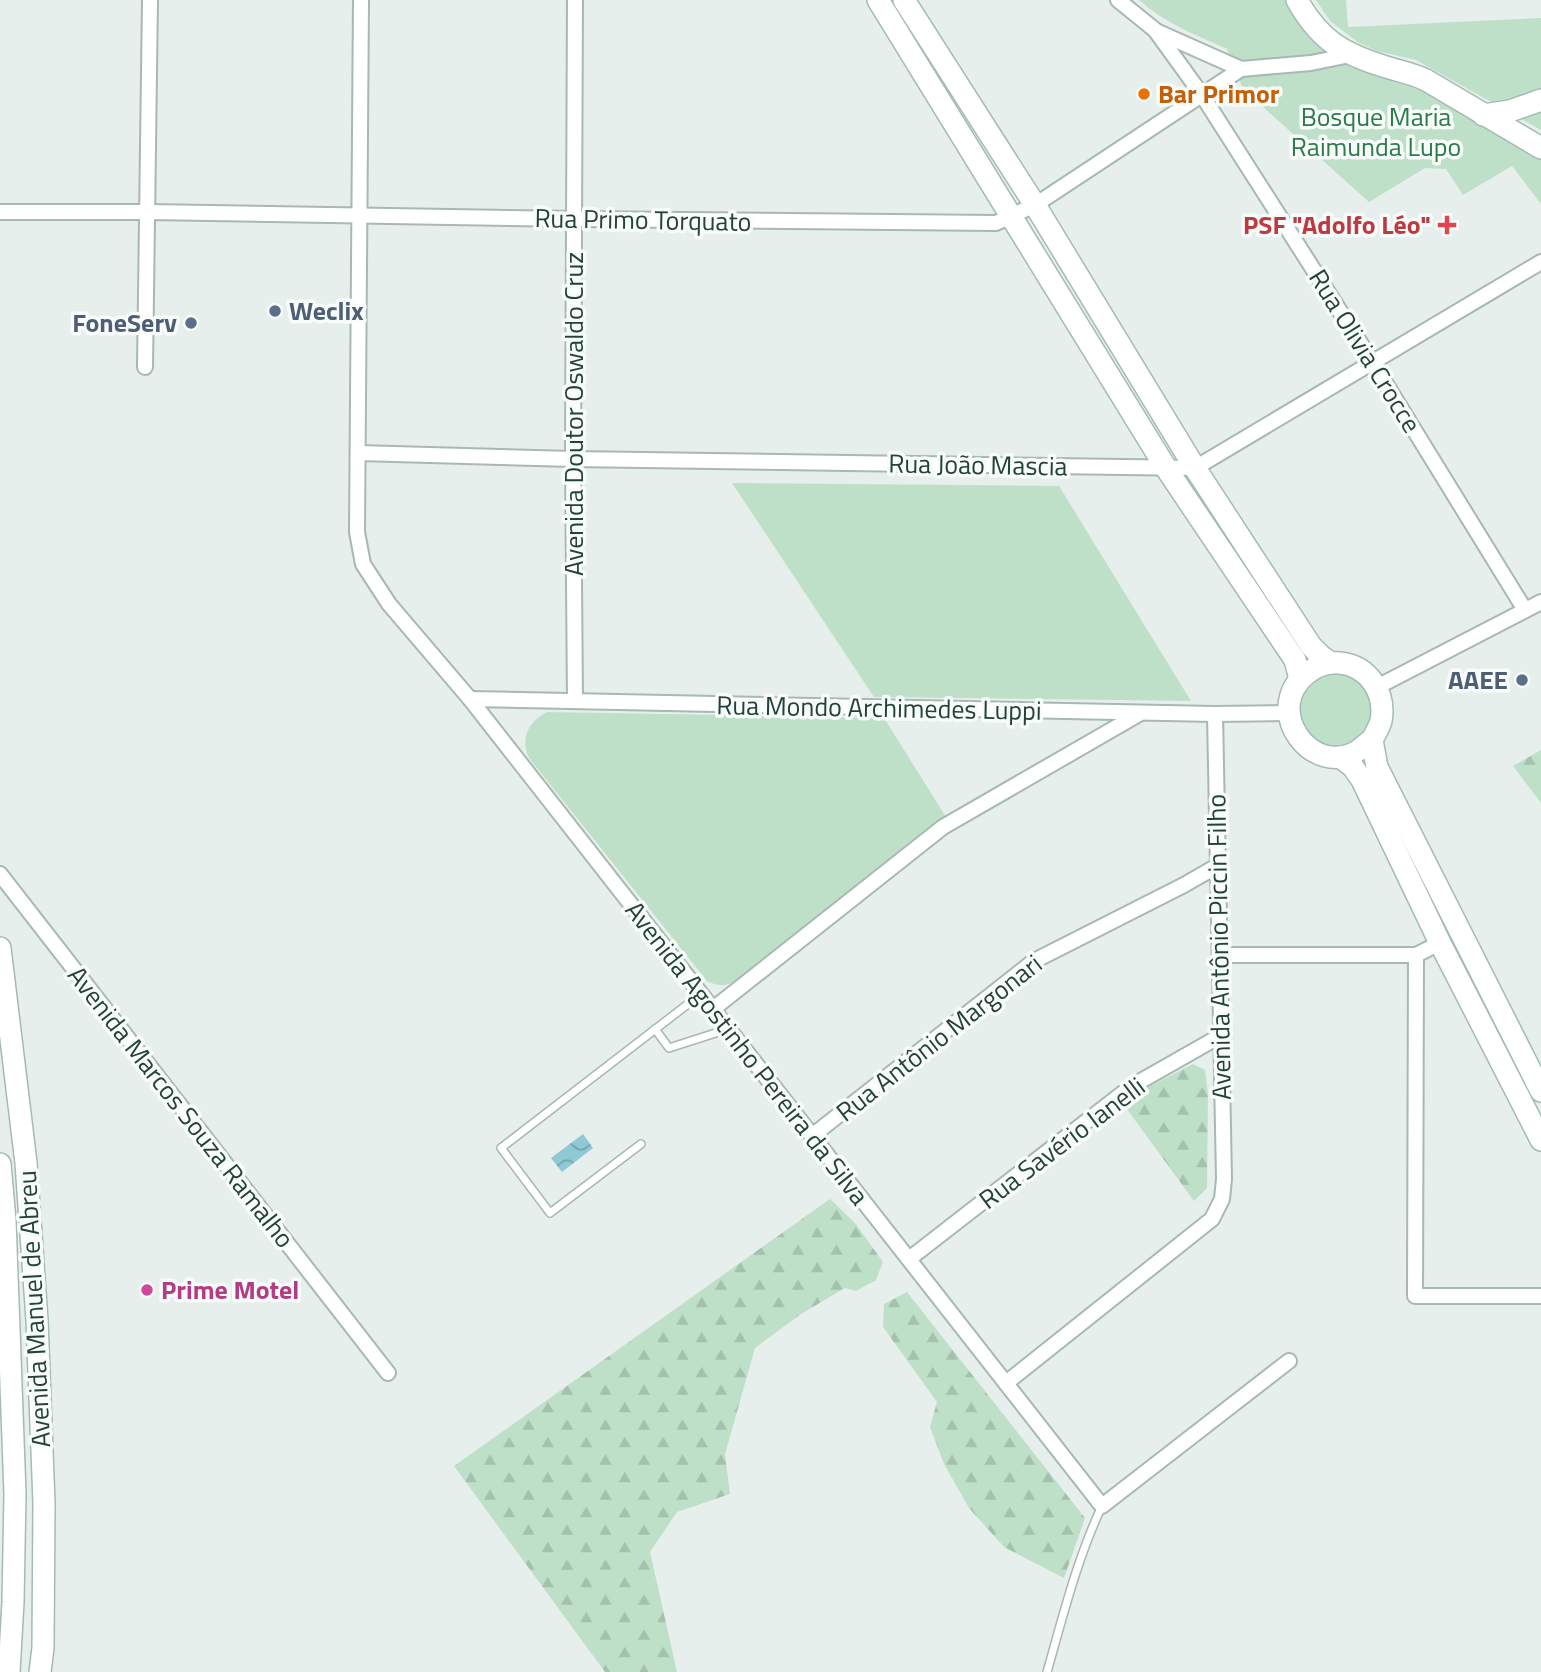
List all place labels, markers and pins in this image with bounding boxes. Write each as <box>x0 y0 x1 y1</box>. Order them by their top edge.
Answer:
place label: Bar Primor <box>1158 74 1280 113</box>
marker: Bar Primor <box>1136 86 1152 102</box>
place label: PSF "Adolfo Léo" <box>1243 205 1431 244</box>
marker: PSF "Adolfo Léo" <box>1437 215 1457 235</box>
place label: Weclix <box>289 291 364 330</box>
place label: FoneServ <box>72 303 177 342</box>
marker: Weclix <box>267 303 283 319</box>
marker: FoneServ <box>183 315 199 331</box>
place label: AAEE <box>1448 660 1508 699</box>
marker: AAEE <box>1514 672 1530 688</box>
place label: Prime Motel <box>161 1270 299 1309</box>
marker: Prime Motel <box>139 1282 155 1298</box>

